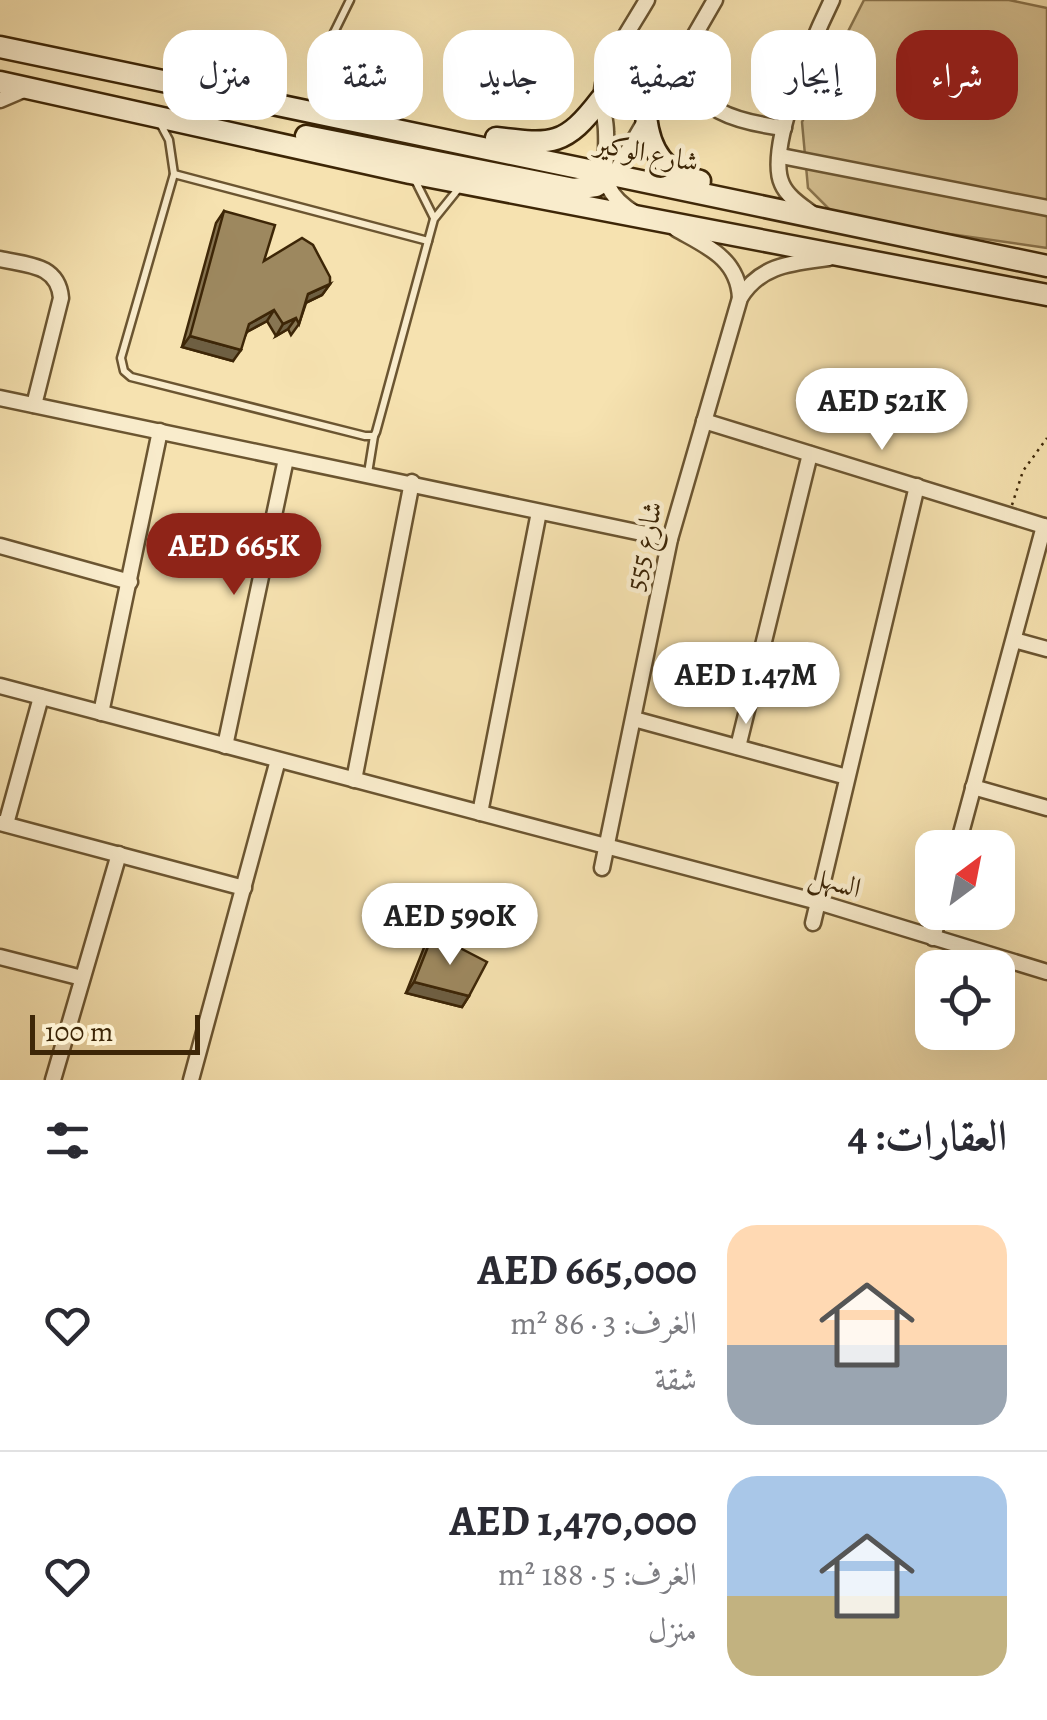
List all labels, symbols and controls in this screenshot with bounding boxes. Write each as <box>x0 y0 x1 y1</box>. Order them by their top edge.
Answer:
chip: منزل <box>163 30 287 120</box>
chip: شقة <box>307 30 423 120</box>
chip: جديد <box>443 30 574 120</box>
chip: تصفية <box>594 30 731 120</box>
chip: إيجار <box>751 30 876 120</box>
chip: شراء <box>896 30 1018 120</box>
street label: شارع الوكير <box>588 124 702 186</box>
pin: AED 521K <box>779 368 985 453</box>
text: AED 521K <box>818 378 946 422</box>
street label: شارع 555 <box>616 498 676 595</box>
pin: AED 665K <box>131 513 337 598</box>
text: AED 665K <box>168 523 300 567</box>
pin: AED 1.47M <box>632 642 860 727</box>
text: AED 1.47M <box>675 652 817 696</box>
north arrow <box>915 830 1015 930</box>
map controls <box>915 830 1015 1050</box>
street label: السهل <box>805 856 865 908</box>
pin: AED 590K <box>347 883 553 968</box>
text: AED 590K <box>384 893 516 937</box>
button: locate <box>915 950 1015 1050</box>
scale bar <box>30 1010 200 1054</box>
text: 100 m <box>45 1013 113 1051</box>
text: العقارات: 4 <box>848 1107 1007 1164</box>
icon: filters <box>40 1113 95 1168</box>
text: AED 665,000 <box>477 1241 697 1298</box>
icon: home <box>807 1265 927 1385</box>
icon: heart <box>40 1298 95 1353</box>
text: الغرف: 3 · 86 m² <box>510 1301 697 1345</box>
text: شقة <box>655 1357 697 1401</box>
text: AED 1,470,000 <box>449 1492 697 1549</box>
icon: home <box>807 1516 927 1636</box>
icon: heart <box>40 1549 95 1604</box>
text: الغرف: 5 · 188 m² <box>498 1552 697 1596</box>
text: منزل <box>648 1608 697 1652</box>

